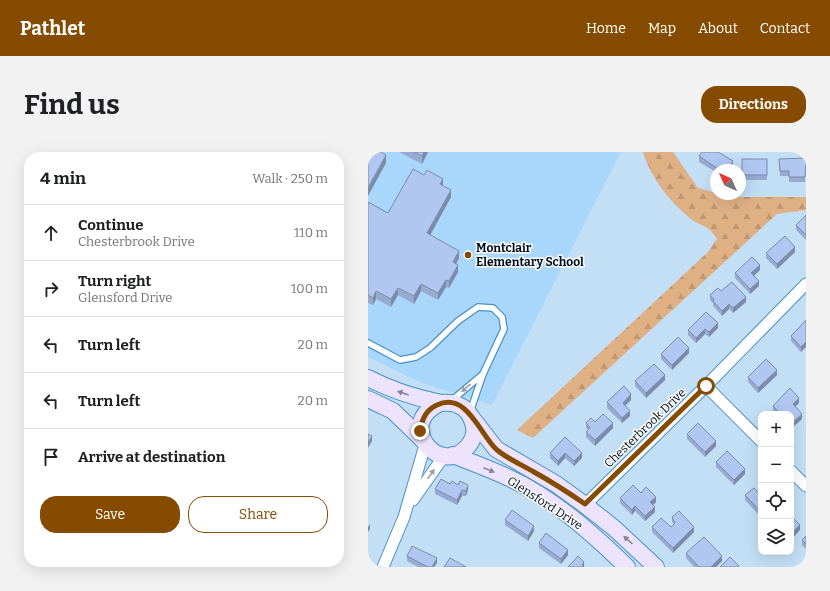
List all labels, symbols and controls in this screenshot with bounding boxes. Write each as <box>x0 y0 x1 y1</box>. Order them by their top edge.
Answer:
text: Pathlet <box>20 17 85 40</box>
text: Home <box>586 20 626 37</box>
text: Map <box>648 20 676 37</box>
text: About <box>698 20 738 37</box>
text: Contact <box>760 20 810 37</box>
button: Directions <box>701 86 806 123</box>
text: Find us <box>24 88 120 121</box>
north arrow <box>710 164 746 200</box>
text: 4 min <box>40 168 86 189</box>
text: Walk · 250 m <box>252 171 328 186</box>
text: Continue <box>78 216 144 234</box>
icon: ahead <box>40 222 62 244</box>
text: 110 m <box>294 225 328 240</box>
text: Chesterbrook Drive <box>78 234 195 249</box>
place label: Montclair Elementary School <box>476 241 584 269</box>
marker: Montclair Elementary School <box>463 250 473 260</box>
text: Turn right <box>78 272 151 290</box>
icon: right <box>40 278 62 300</box>
text: 100 m <box>291 281 328 296</box>
text: Glensford Drive <box>78 290 172 305</box>
icon: left <box>40 334 62 356</box>
text: Turn left <box>78 336 140 354</box>
text: 20 m <box>298 337 328 352</box>
route start <box>697 377 715 395</box>
one-way arrow <box>462 383 471 392</box>
street label: Chesterbrook Drive <box>601 386 689 470</box>
icon: left <box>40 390 62 412</box>
one-way arrow <box>397 390 409 396</box>
text: Turn left <box>78 392 140 410</box>
text: 20 m <box>298 393 328 408</box>
map controls <box>758 411 794 555</box>
button: + <box>758 411 794 447</box>
route end <box>411 422 429 440</box>
icon: arrive <box>40 446 62 468</box>
button: − <box>758 447 794 483</box>
text: Arrive at destination <box>78 448 225 466</box>
one-way arrow <box>484 467 496 473</box>
one-way arrow <box>426 468 435 479</box>
street label: Glensford Drive <box>505 473 585 533</box>
button: locate <box>758 483 794 519</box>
button: Save <box>40 496 180 533</box>
button: Share <box>188 496 328 533</box>
button: layers <box>758 519 794 555</box>
one-way arrow <box>623 536 633 545</box>

